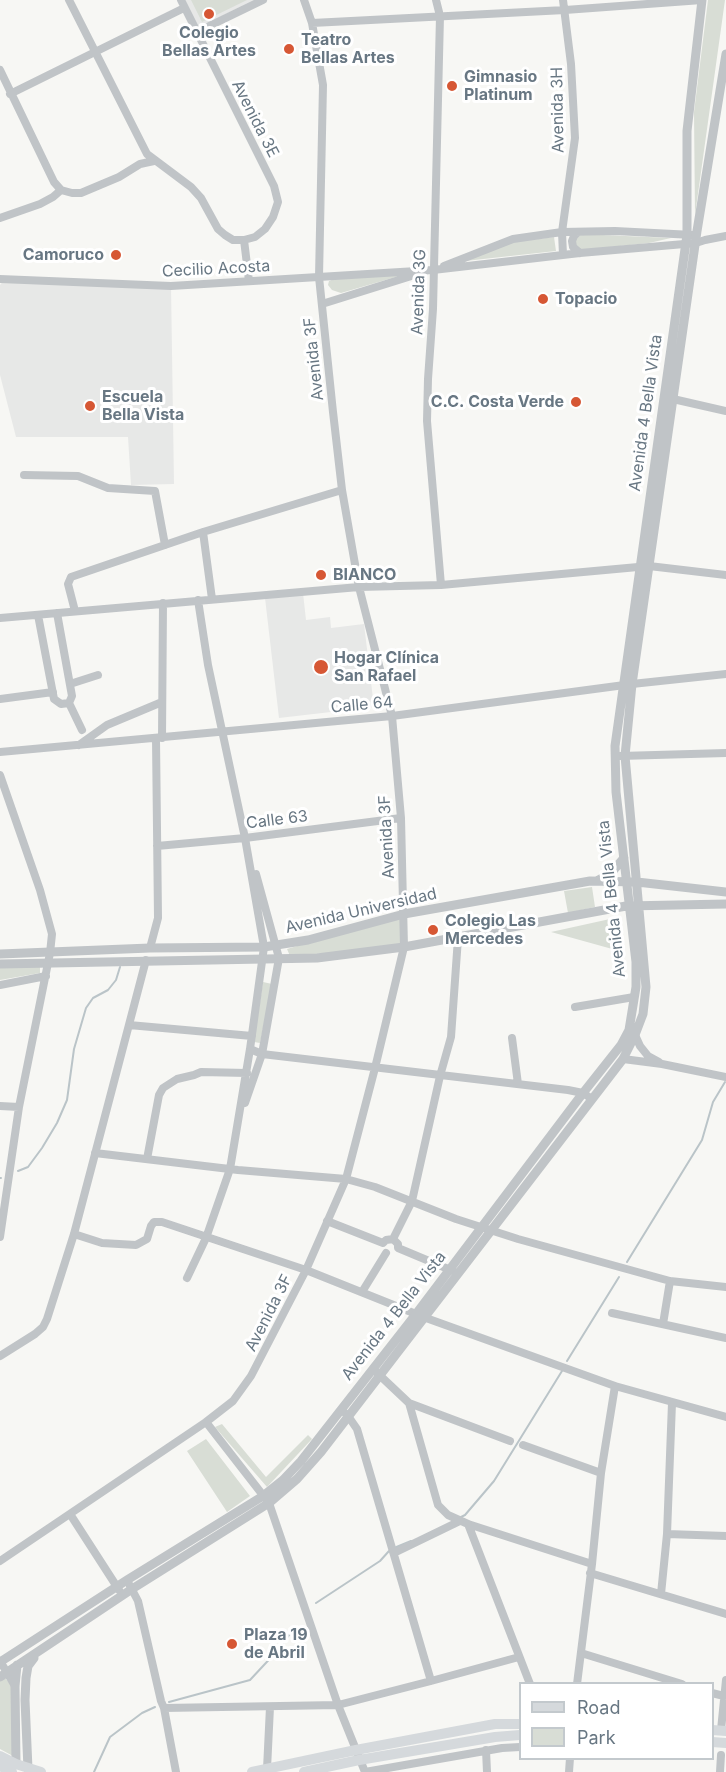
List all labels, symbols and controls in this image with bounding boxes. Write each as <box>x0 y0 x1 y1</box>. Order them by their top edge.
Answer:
marker: Colegio Bellas Artes <box>202 7 216 21</box>
place label: Colegio Bellas Artes <box>162 23 256 61</box>
place label: Teatro Bellas Artes <box>301 30 395 68</box>
marker: Teatro Bellas Artes <box>282 42 296 56</box>
place label: Gimnasio Platinum <box>464 67 537 105</box>
street label: Avenida 3H <box>548 67 568 153</box>
street label: Avenida 3E <box>227 77 283 161</box>
marker: Gimnasio Platinum <box>445 79 459 93</box>
place label: Camoruco <box>23 245 104 265</box>
marker: Camoruco <box>109 248 123 262</box>
street label: Avenida 3G <box>408 248 430 336</box>
street label: Cecilio Acosta <box>161 257 271 281</box>
place label: Topacio <box>555 289 617 309</box>
marker: Topacio <box>536 292 550 306</box>
street label: Avenida 3F <box>300 316 328 402</box>
street label: Avenida 4 Bella Vista <box>625 333 667 493</box>
place label: Escuela Bella Vista <box>102 387 184 425</box>
place label: C.C. Costa Verde <box>431 392 564 412</box>
marker: C.C. Costa Verde <box>569 395 583 409</box>
marker: Escuela Bella Vista <box>83 399 97 413</box>
place label: BIANCO <box>333 565 396 585</box>
marker: BIANCO <box>314 568 328 582</box>
place label: Hogar Clínica San Rafael <box>334 648 439 686</box>
marker: Hogar Clínica San Rafael <box>312 658 330 676</box>
street label: Calle 64 <box>330 693 394 717</box>
street label: Avenida 3F <box>375 795 399 879</box>
street label: Calle 63 <box>245 807 309 833</box>
street label: Avenida 4 Bella Vista <box>594 819 630 979</box>
street label: Avenida Universidad <box>283 884 439 938</box>
place label: Colegio Las Mercedes <box>445 911 536 949</box>
marker: Colegio Las Mercedes <box>426 923 440 937</box>
street label: Avenida 4 Bella Vista <box>338 1248 450 1384</box>
street label: Avenida 3F <box>241 1271 297 1355</box>
place label: Plaza 19 de Abril <box>244 1625 308 1663</box>
marker: Plaza 19 de Abril <box>225 1637 239 1651</box>
legend <box>519 1682 714 1760</box>
text: Road <box>577 1697 620 1718</box>
text: Park <box>577 1727 616 1748</box>

